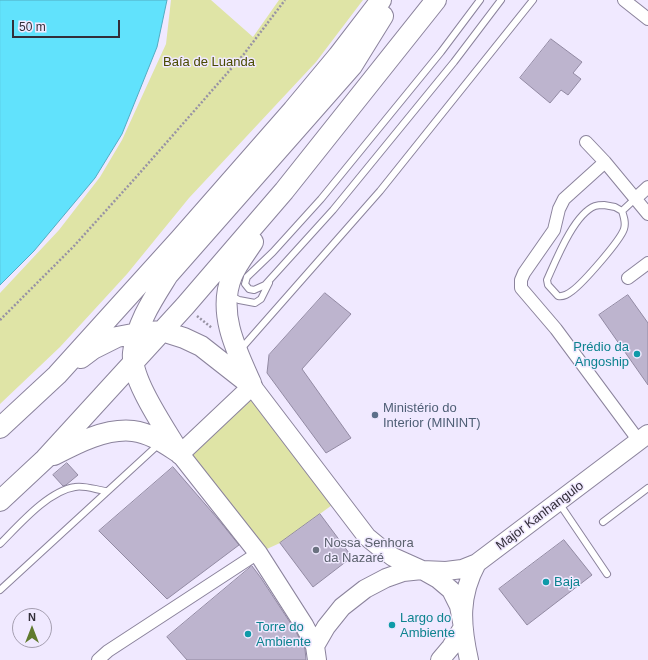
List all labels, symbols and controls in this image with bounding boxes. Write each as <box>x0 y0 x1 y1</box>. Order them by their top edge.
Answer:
scale bar <box>14 12 122 38</box>
text: 50 m <box>19 20 46 34</box>
park label: Baía de Luanda <box>163 54 255 70</box>
place label: Prédio da Angoship <box>573 339 629 370</box>
marker: Prédio da Angoship <box>632 349 642 359</box>
place label: Ministério do Interior (MININT) <box>383 400 480 431</box>
marker: Ministério do Interior (MININT) <box>370 410 380 420</box>
street label: Major Kanhangulo <box>493 478 587 554</box>
place label: Nossa Senhora da Nazaré <box>324 535 414 566</box>
marker: Nossa Senhora da Nazaré <box>311 545 321 555</box>
place label: Baja <box>554 574 580 590</box>
marker: Baja <box>541 577 551 587</box>
north arrow <box>12 608 52 648</box>
place label: Largo do Ambiente <box>400 610 455 641</box>
text: N <box>28 611 36 623</box>
place label: Torre do Ambiente <box>256 619 311 650</box>
marker: Largo do Ambiente <box>387 620 397 630</box>
marker: Torre do Ambiente <box>243 629 253 639</box>

